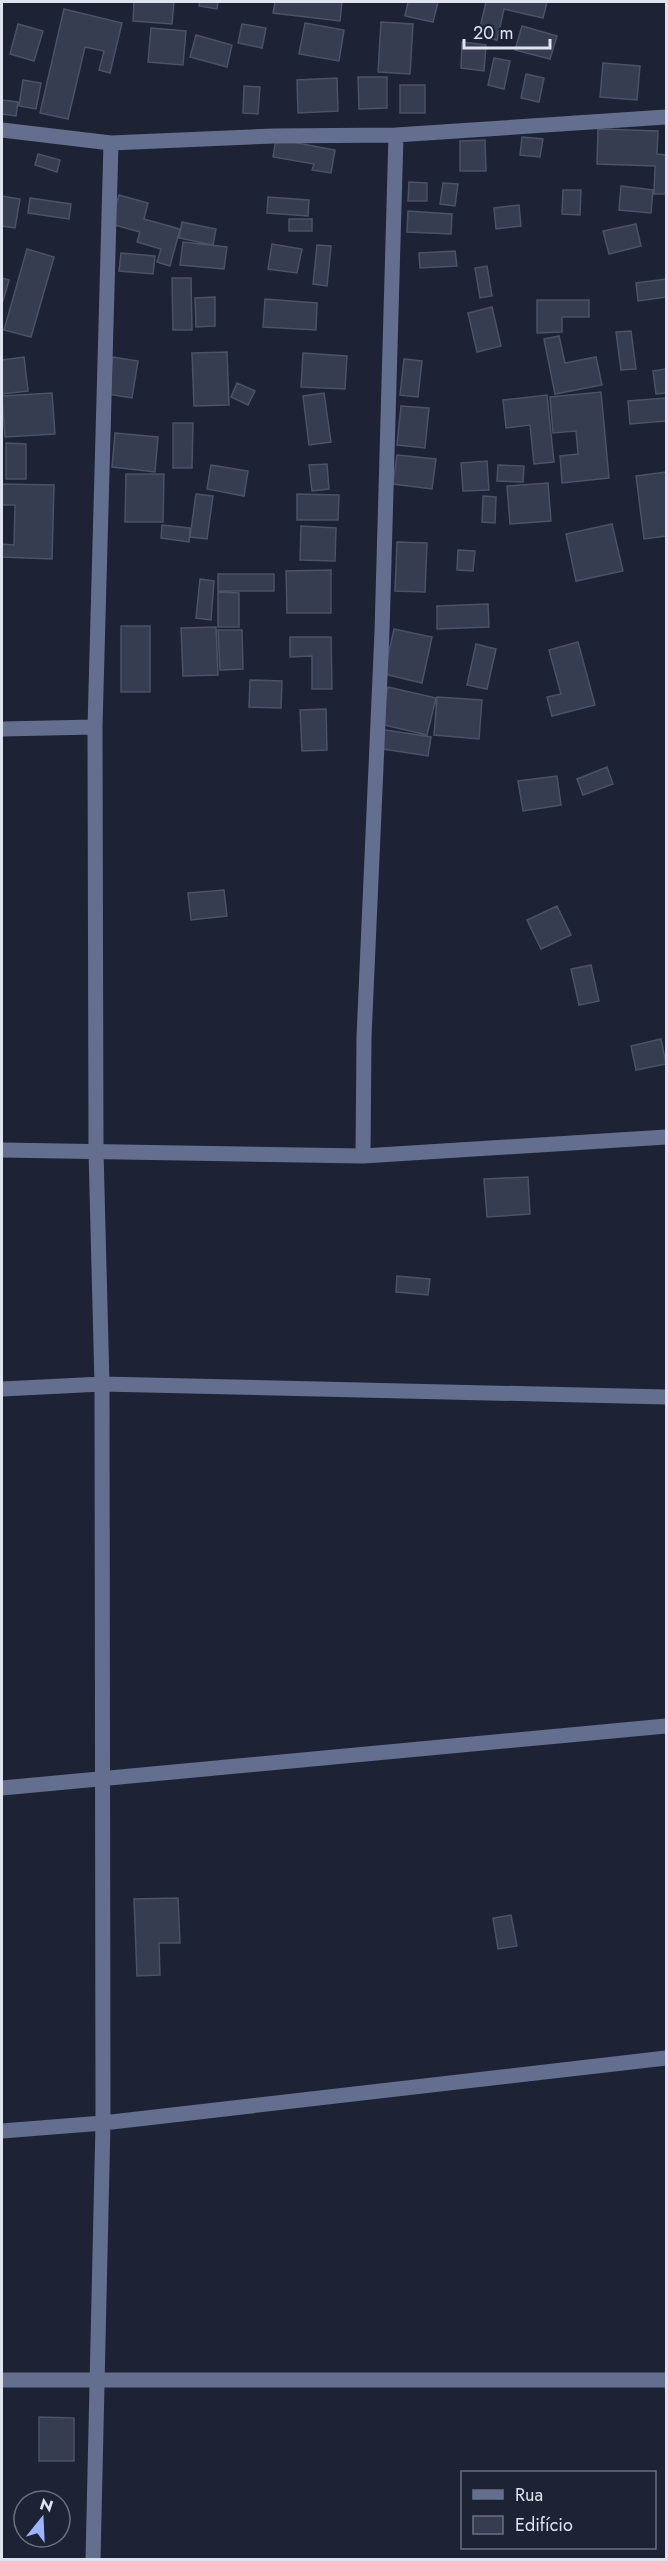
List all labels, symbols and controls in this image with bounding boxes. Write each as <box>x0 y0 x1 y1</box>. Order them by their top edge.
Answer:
scale bar <box>464 12 550 50</box>
text: 20 m <box>473 20 513 46</box>
legend <box>461 2471 656 2549</box>
text: Rua <box>515 2482 543 2508</box>
north arrow <box>12 2489 72 2549</box>
text: N <box>37 2492 56 2518</box>
text: Edifício <box>515 2512 573 2538</box>

